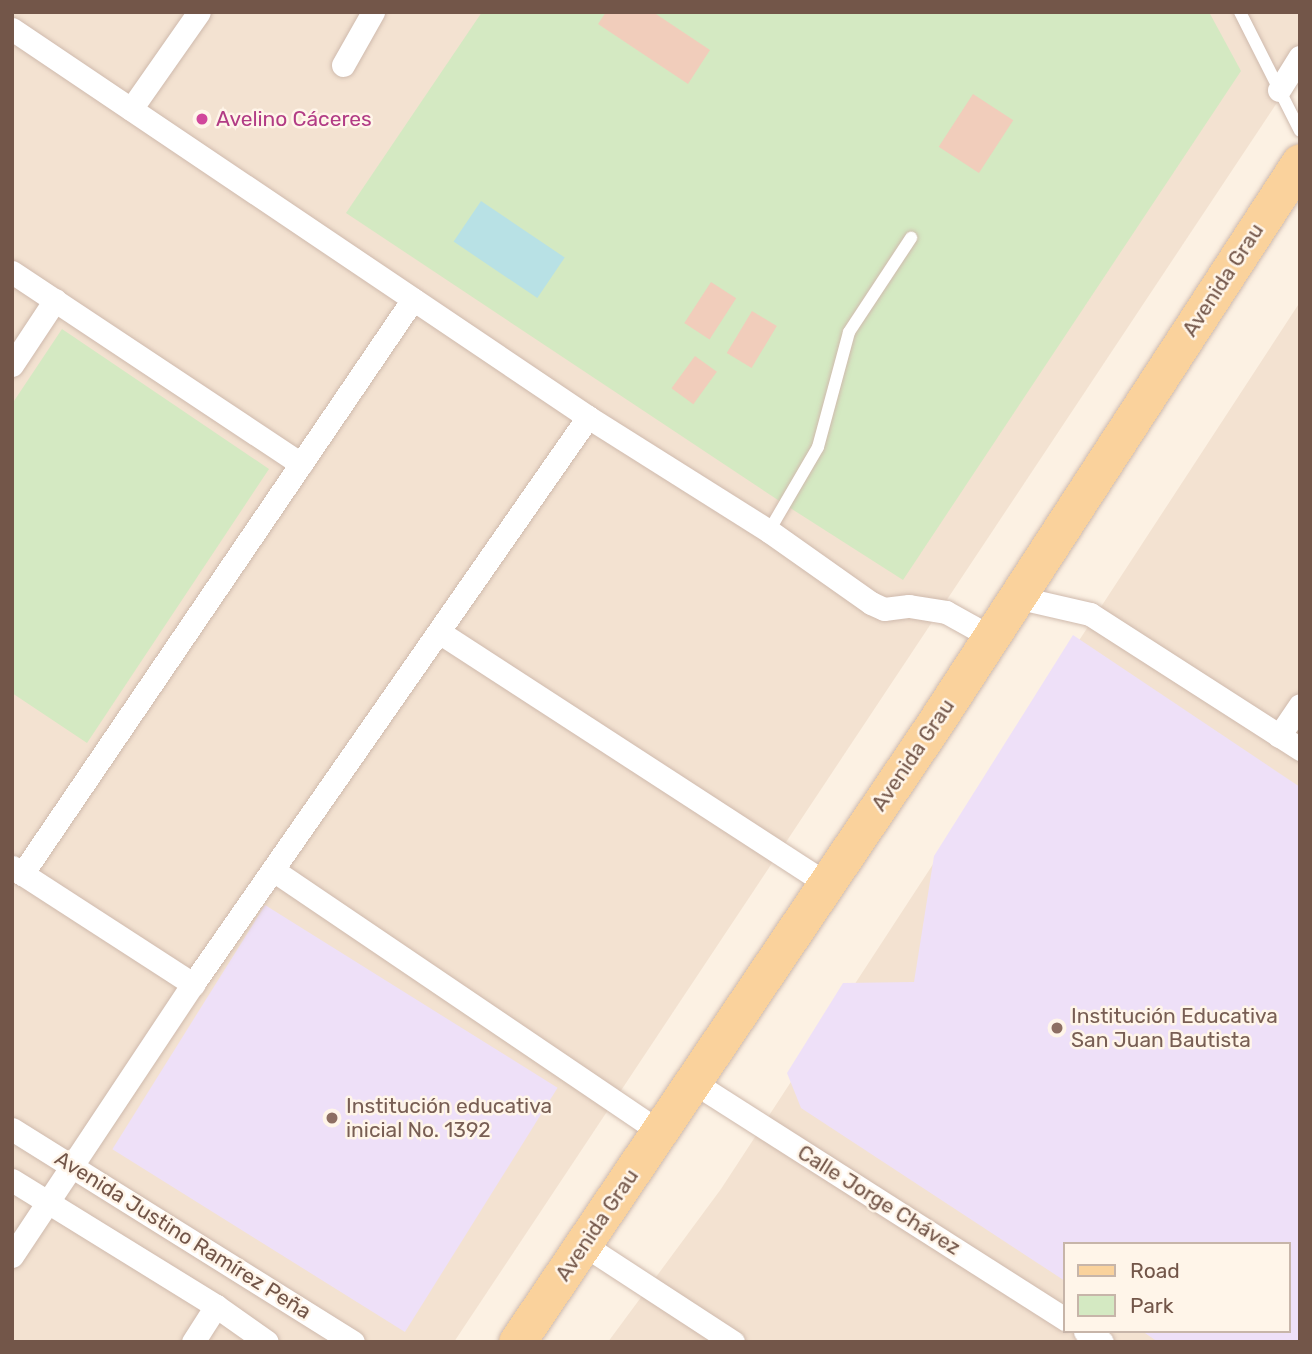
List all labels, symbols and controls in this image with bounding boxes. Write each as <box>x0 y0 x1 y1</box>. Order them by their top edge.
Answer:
place label: Avelino Cáceres <box>216 106 372 132</box>
marker: Avelino Cáceres <box>194 111 210 127</box>
street label: Avenida Grau <box>1177 219 1269 341</box>
street label: Avenida Grau <box>866 694 960 816</box>
place label: Institución Educativa San Juan Bautista <box>1071 1003 1278 1053</box>
marker: Institución Educativa San Juan Bautista <box>1049 1020 1065 1036</box>
place label: Institución educativa inicial No. 1392 <box>346 1093 552 1143</box>
marker: Institución educativa inicial No. 1392 <box>324 1110 340 1126</box>
street label: Calle Jorge Chávez <box>793 1140 965 1260</box>
street label: Avenida Justino Ramírez Peña <box>50 1146 316 1324</box>
street label: Avenida Grau <box>550 1164 644 1286</box>
legend <box>1064 1242 1291 1333</box>
text: Road <box>1130 1258 1180 1283</box>
text: Park <box>1130 1293 1174 1318</box>

